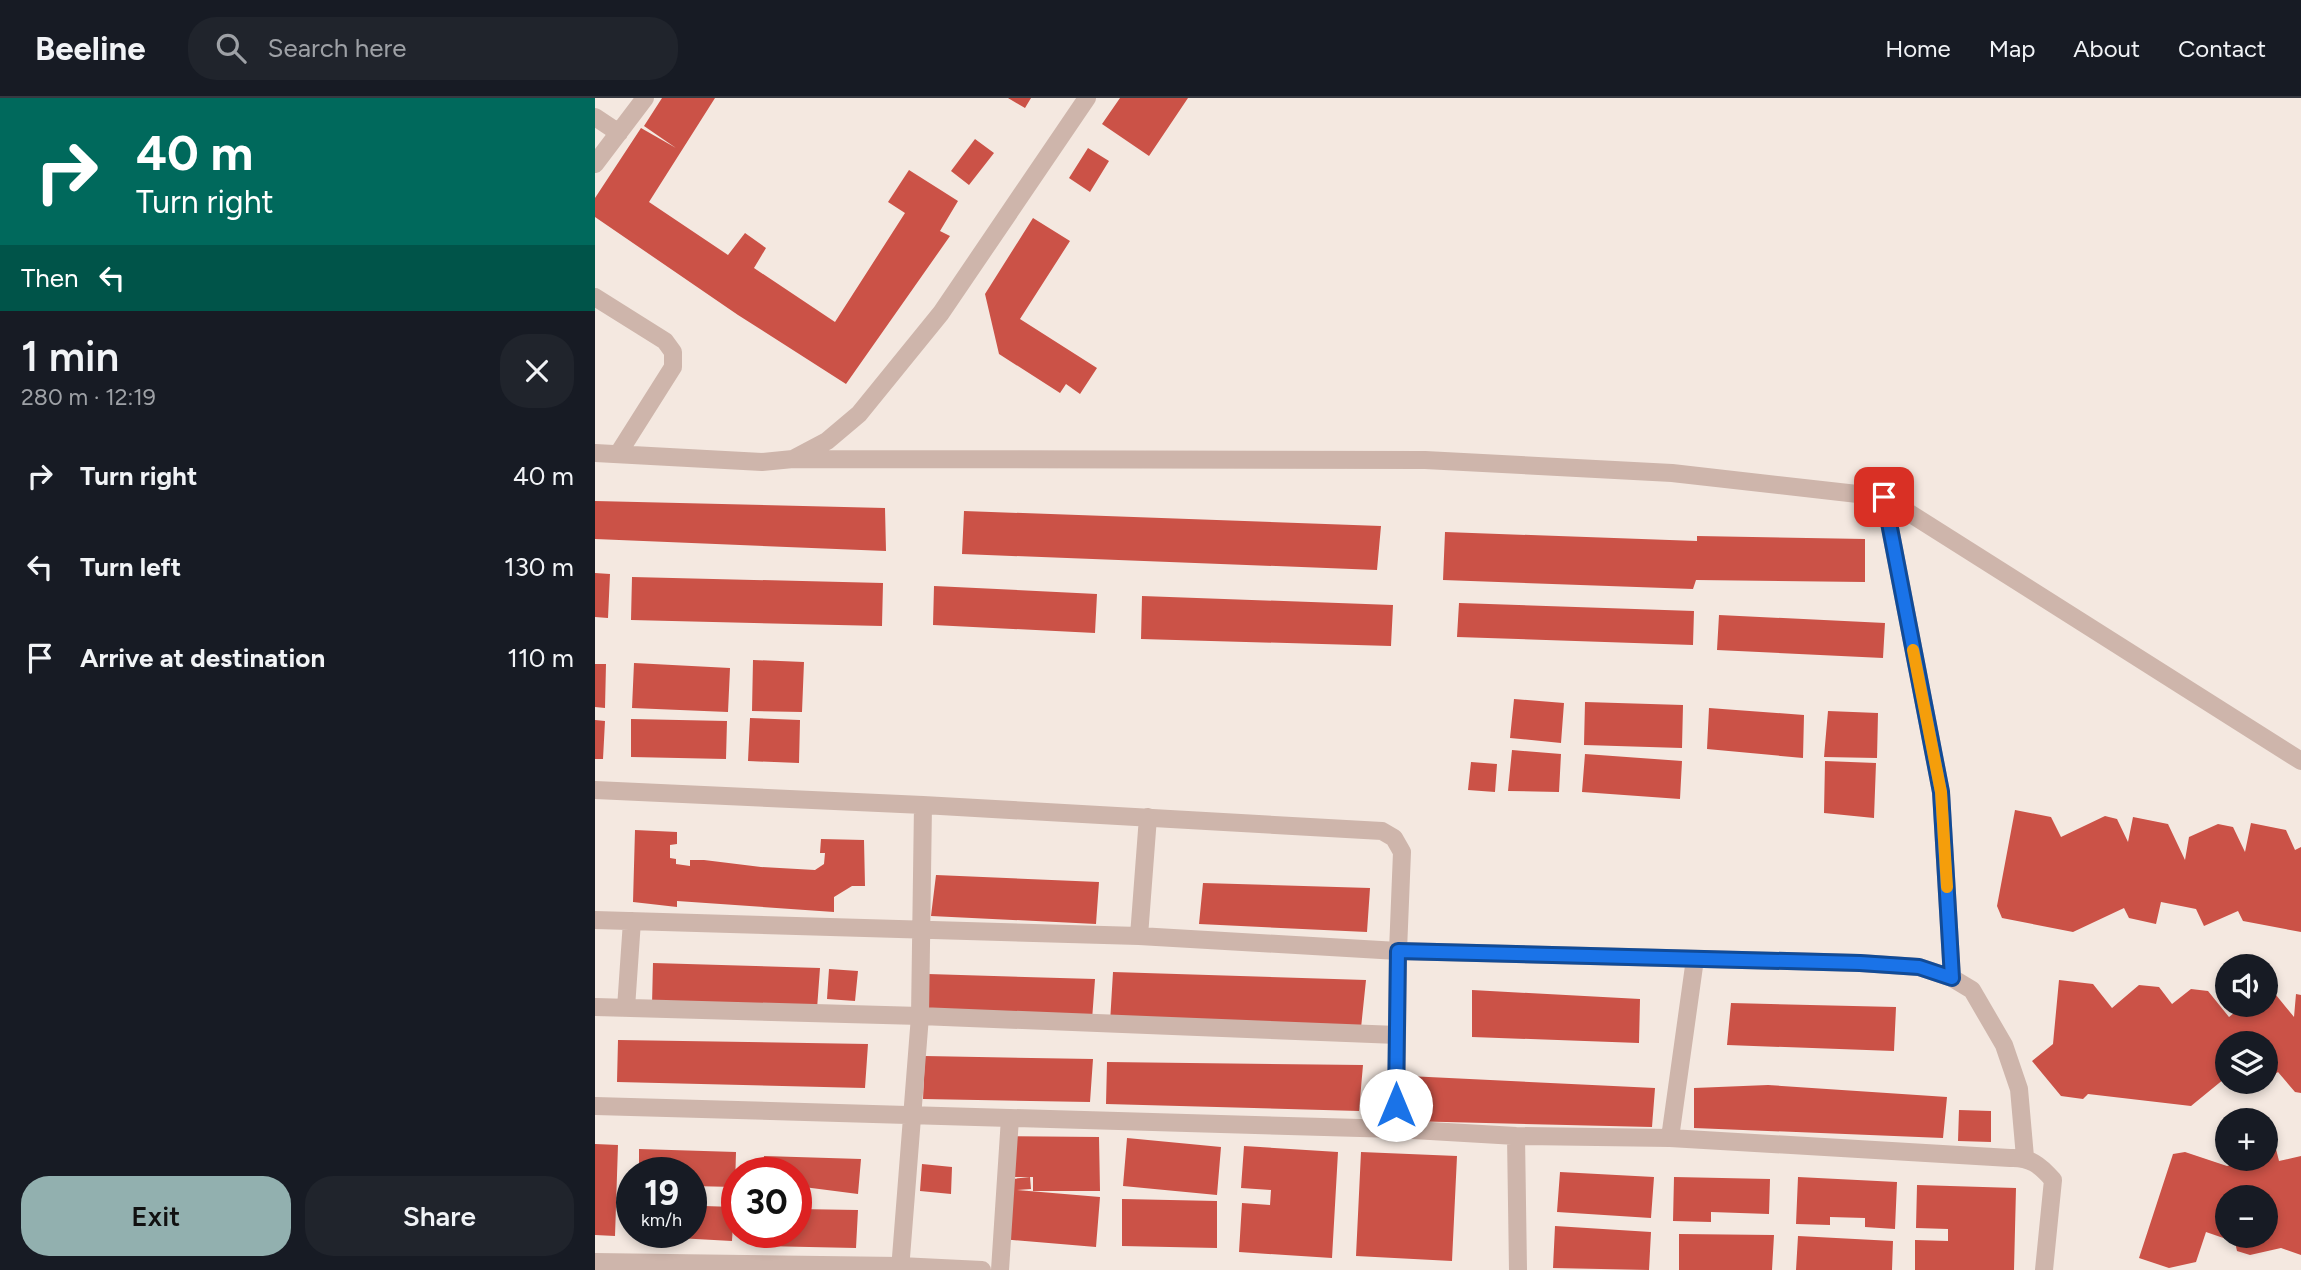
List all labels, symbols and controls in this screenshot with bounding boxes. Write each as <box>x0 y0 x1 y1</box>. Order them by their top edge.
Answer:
search box <box>188 17 678 80</box>
text: Beeline <box>35 29 146 68</box>
icon: search <box>212 29 250 67</box>
text: Search here <box>268 32 406 64</box>
text: Home <box>1885 34 1951 63</box>
text: Map <box>1989 34 2035 63</box>
text: About <box>2073 34 2140 63</box>
text: Contact <box>2178 34 2266 63</box>
text: 40 m <box>136 123 253 182</box>
icon: right <box>21 126 112 217</box>
text: Turn right <box>136 183 274 221</box>
icon: left <box>93 259 131 297</box>
text: Then <box>21 262 79 294</box>
text: 1 min <box>21 331 119 382</box>
button: close <box>500 334 574 408</box>
text: 280 m · 12:19 <box>21 383 156 411</box>
icon: right <box>21 457 59 495</box>
text: Turn right <box>80 460 197 492</box>
text: 40 m <box>513 460 574 492</box>
pin <box>1854 467 1914 527</box>
icon: arrive <box>1865 478 1903 516</box>
icon: left <box>21 548 59 586</box>
text: Turn left <box>80 551 181 583</box>
text: 130 m <box>504 551 574 583</box>
icon: arrive <box>21 639 59 677</box>
text: Arrive at destination <box>80 642 325 674</box>
text: 110 m <box>507 642 574 674</box>
map controls <box>2215 954 2278 1248</box>
button: sound <box>2215 954 2278 1017</box>
button: layers <box>2215 1031 2278 1094</box>
position arrow <box>1359 1068 1433 1142</box>
button: + <box>2215 1108 2278 1171</box>
speed limit sign: 30 <box>721 1157 812 1248</box>
text: 19 <box>644 1172 679 1214</box>
button: Exit <box>21 1176 291 1256</box>
button: Share <box>305 1176 574 1256</box>
button: − <box>2215 1185 2278 1248</box>
text: km/h <box>641 1209 682 1231</box>

